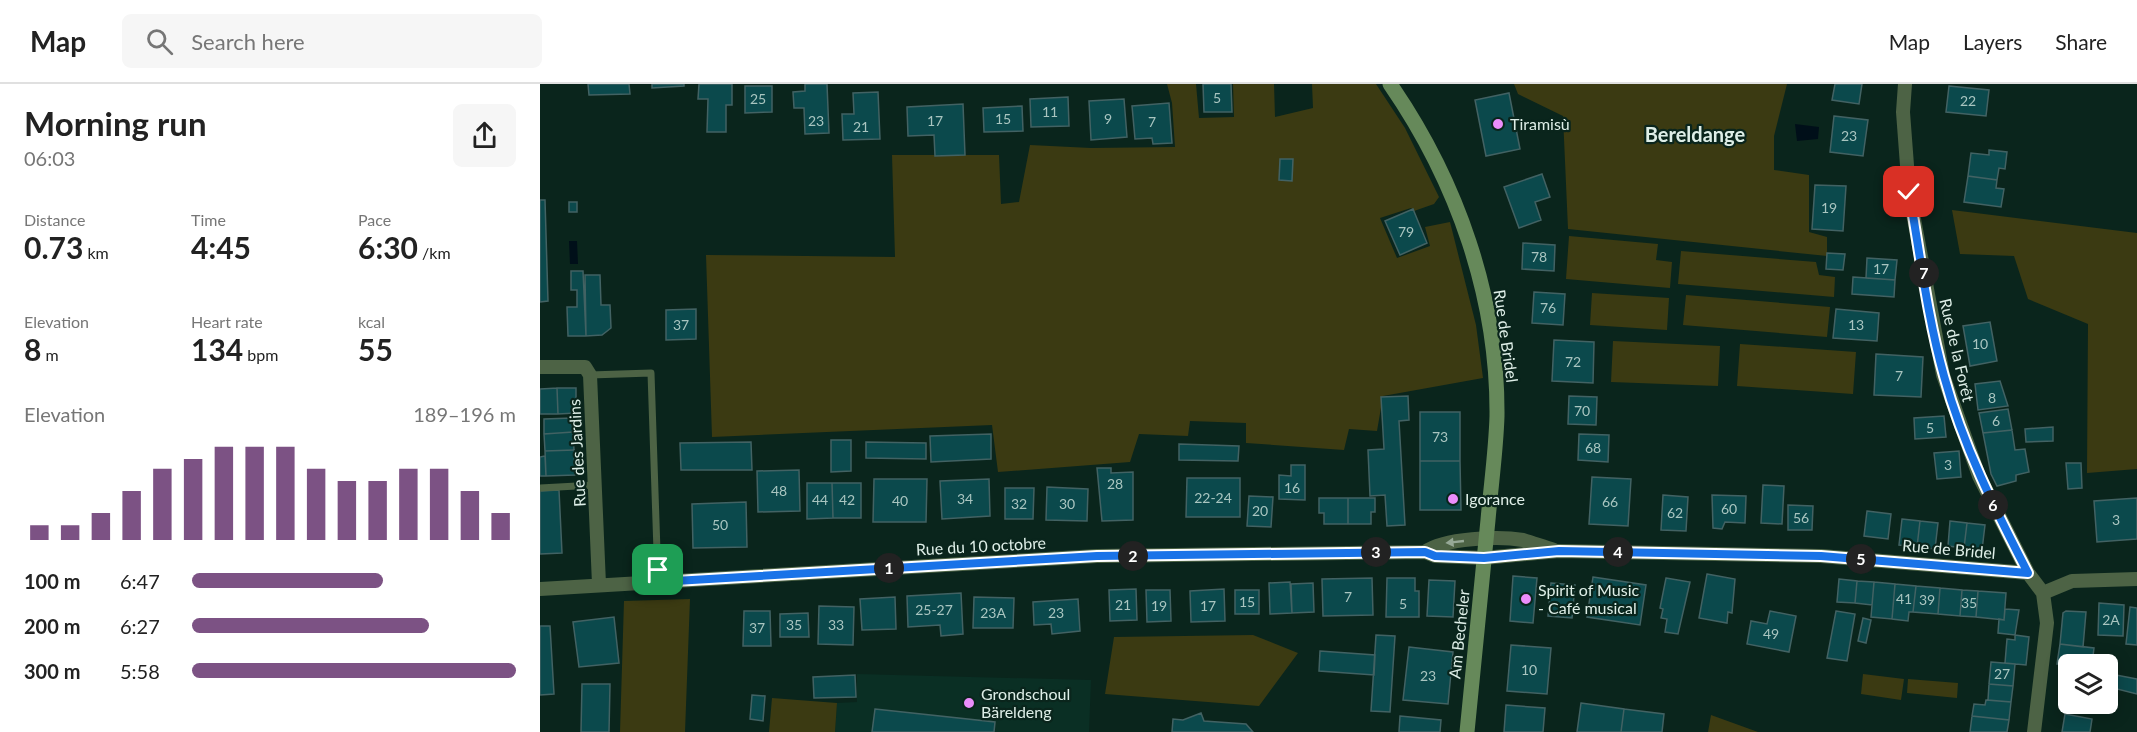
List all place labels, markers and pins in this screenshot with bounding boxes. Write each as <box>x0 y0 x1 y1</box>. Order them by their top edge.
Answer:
place label: Tiramisù <box>1510 114 1570 133</box>
marker: Tiramisù <box>1491 117 1505 131</box>
pin <box>1883 166 1934 217</box>
pin: 7 <box>1909 258 1939 288</box>
place label: Igorance <box>1465 489 1525 508</box>
pin: 6 <box>1978 490 2008 520</box>
marker: Igorance <box>1446 492 1460 506</box>
pin: 3 <box>1361 537 1391 567</box>
pin: 4 <box>1603 537 1633 567</box>
pin: 2 <box>1118 541 1148 571</box>
pin <box>632 544 683 595</box>
pin: 5 <box>1846 544 1876 574</box>
pin: 1 <box>874 553 904 583</box>
place label: Spirit of Music - Café musical <box>1538 580 1640 617</box>
marker: Spirit of Music - Café musical <box>1519 592 1533 606</box>
place label: Grondschoul Bäreldeng <box>981 684 1070 721</box>
marker: Grondschoul Bäreldeng <box>962 696 976 710</box>

